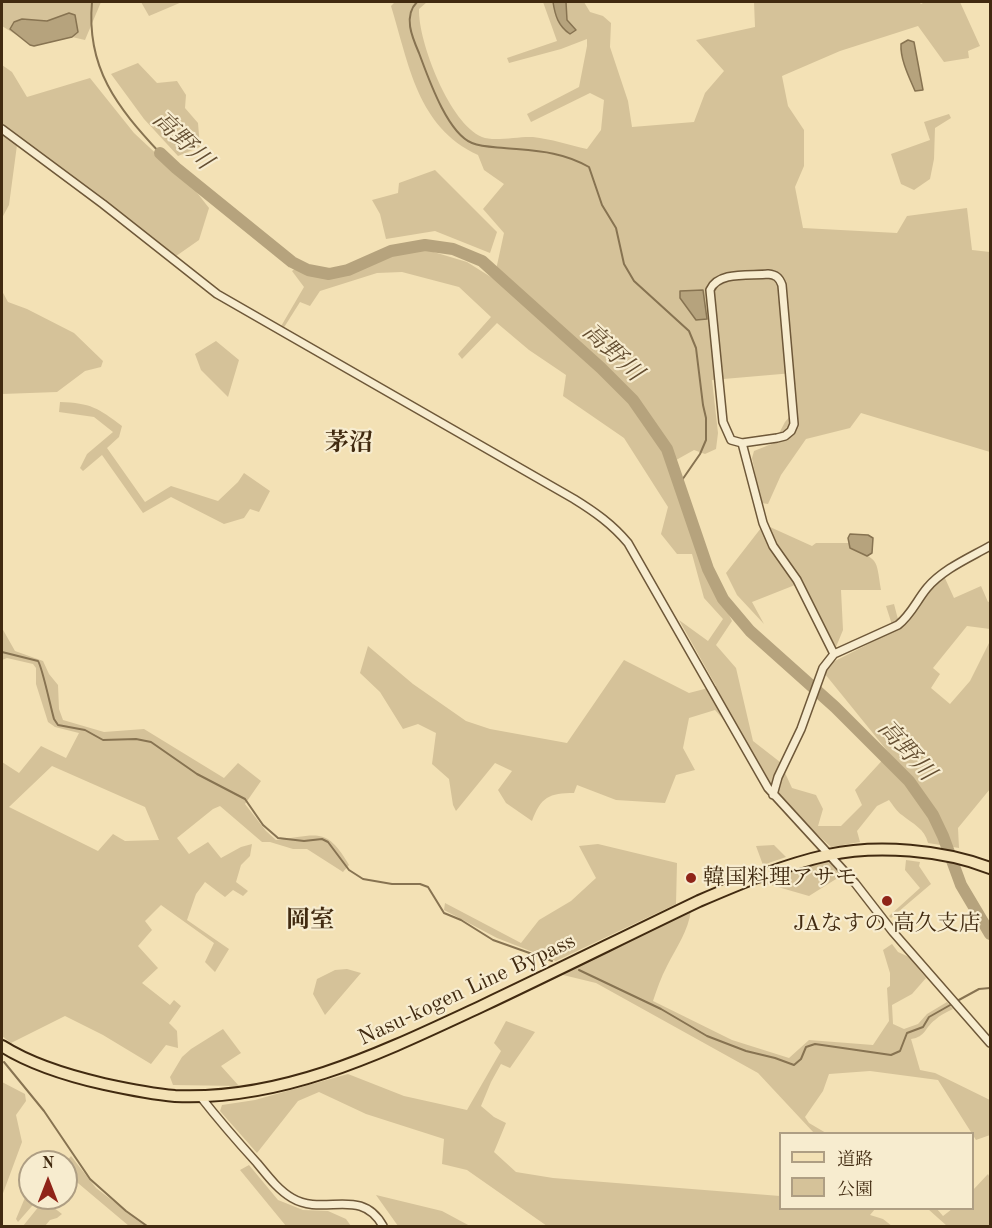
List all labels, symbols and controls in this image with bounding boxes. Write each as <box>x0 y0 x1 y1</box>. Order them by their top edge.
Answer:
water label: 高野川 <box>146 106 218 176</box>
water label: 高野川 <box>576 318 648 388</box>
district label: 茅沼 <box>325 430 373 458</box>
water label: 高野川 <box>871 715 941 787</box>
place label: 韓国料理アサモ <box>703 865 857 891</box>
marker: 韓国料理アサモ <box>684 871 698 885</box>
marker: JAなすの 高久支店 <box>880 894 894 908</box>
district label: 岡室 <box>286 907 334 935</box>
place label: JAなすの 高久支店 <box>793 911 981 937</box>
street label: Nasu-kogen Line Bypass <box>354 928 580 1052</box>
legend <box>779 1132 974 1210</box>
north arrow <box>18 1150 78 1210</box>
text: 道路 <box>837 1151 873 1169</box>
text: N <box>42 1156 54 1172</box>
text: 公園 <box>837 1181 873 1199</box>

